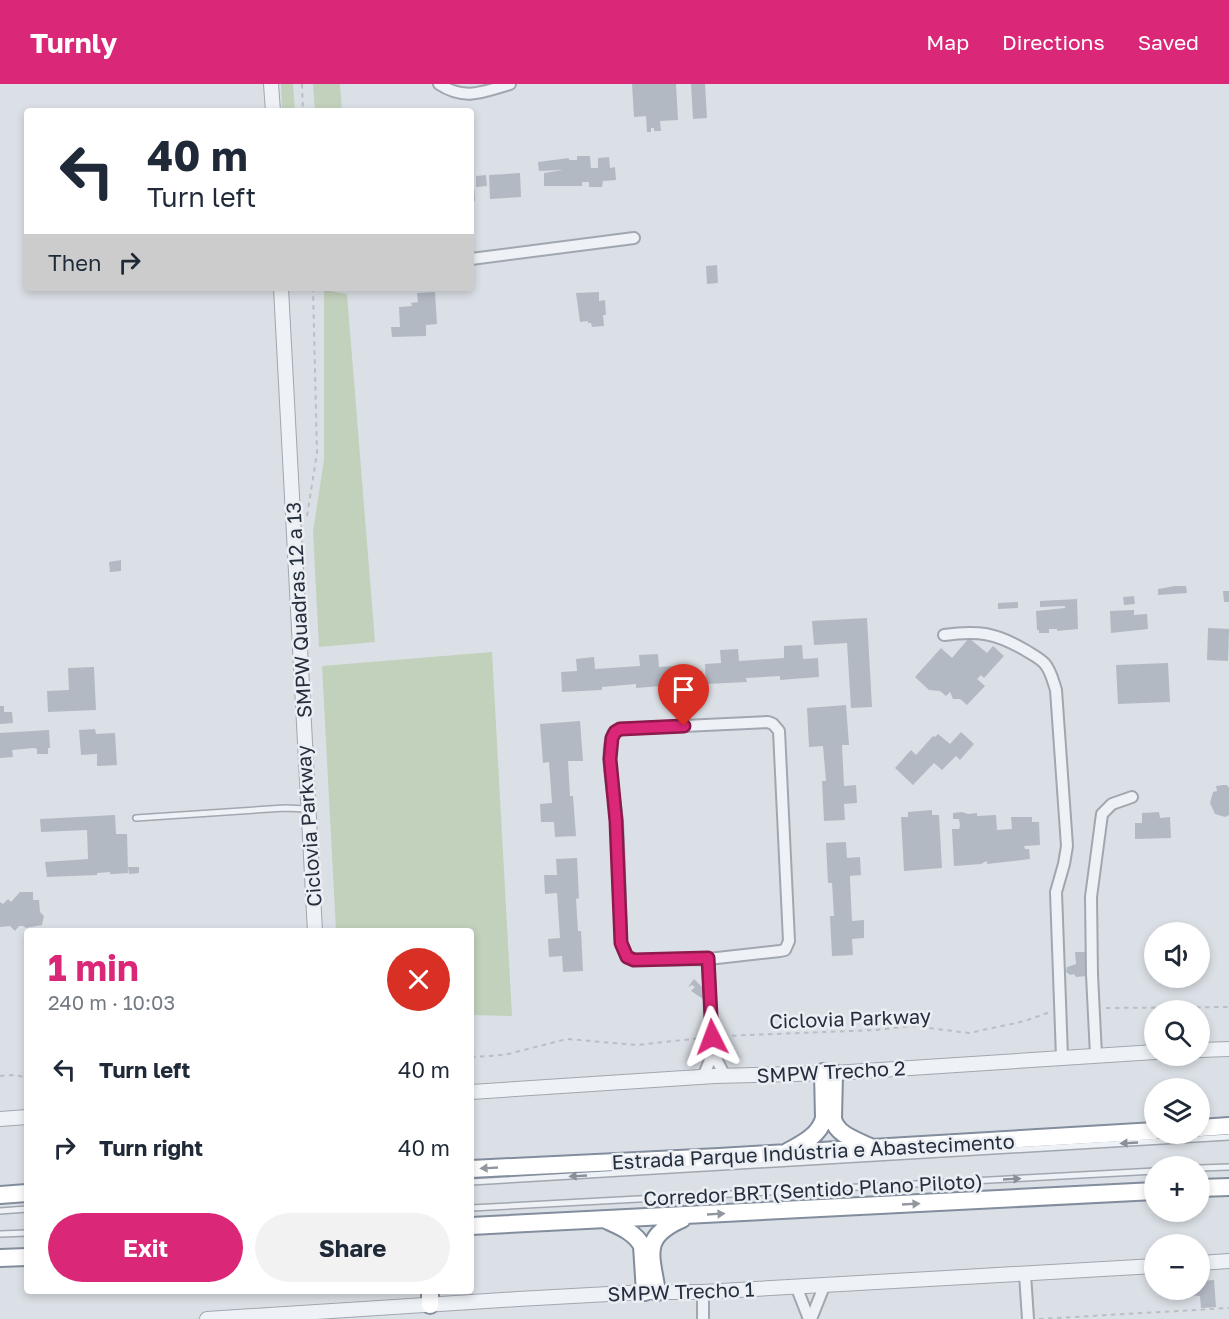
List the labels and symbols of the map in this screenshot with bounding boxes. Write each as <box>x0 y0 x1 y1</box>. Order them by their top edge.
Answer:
street label: SMPW Quadras 12 a 13 <box>280 501 316 719</box>
pin <box>658 664 709 726</box>
street label: Ciclovia Parkway <box>290 744 326 908</box>
street label: Ciclovia Parkway <box>769 1003 931 1033</box>
position arrow <box>680 1005 744 1069</box>
street label: SMPW Trecho 2 <box>756 1055 906 1087</box>
street label: Estrada Parque Indústria e Abastecimento <box>611 1128 1015 1174</box>
one-way arrow <box>1119 1138 1138 1147</box>
one-way arrow <box>479 1164 498 1173</box>
street label: Corredor BRT(Sentido Plano Piloto) <box>643 1168 983 1210</box>
one-way arrow <box>568 1171 587 1181</box>
one-way arrow <box>1002 1174 1021 1183</box>
one-way arrow <box>902 1199 921 1208</box>
one-way arrow <box>707 1210 726 1219</box>
street label: SMPW Trecho 1 <box>607 1276 755 1306</box>

